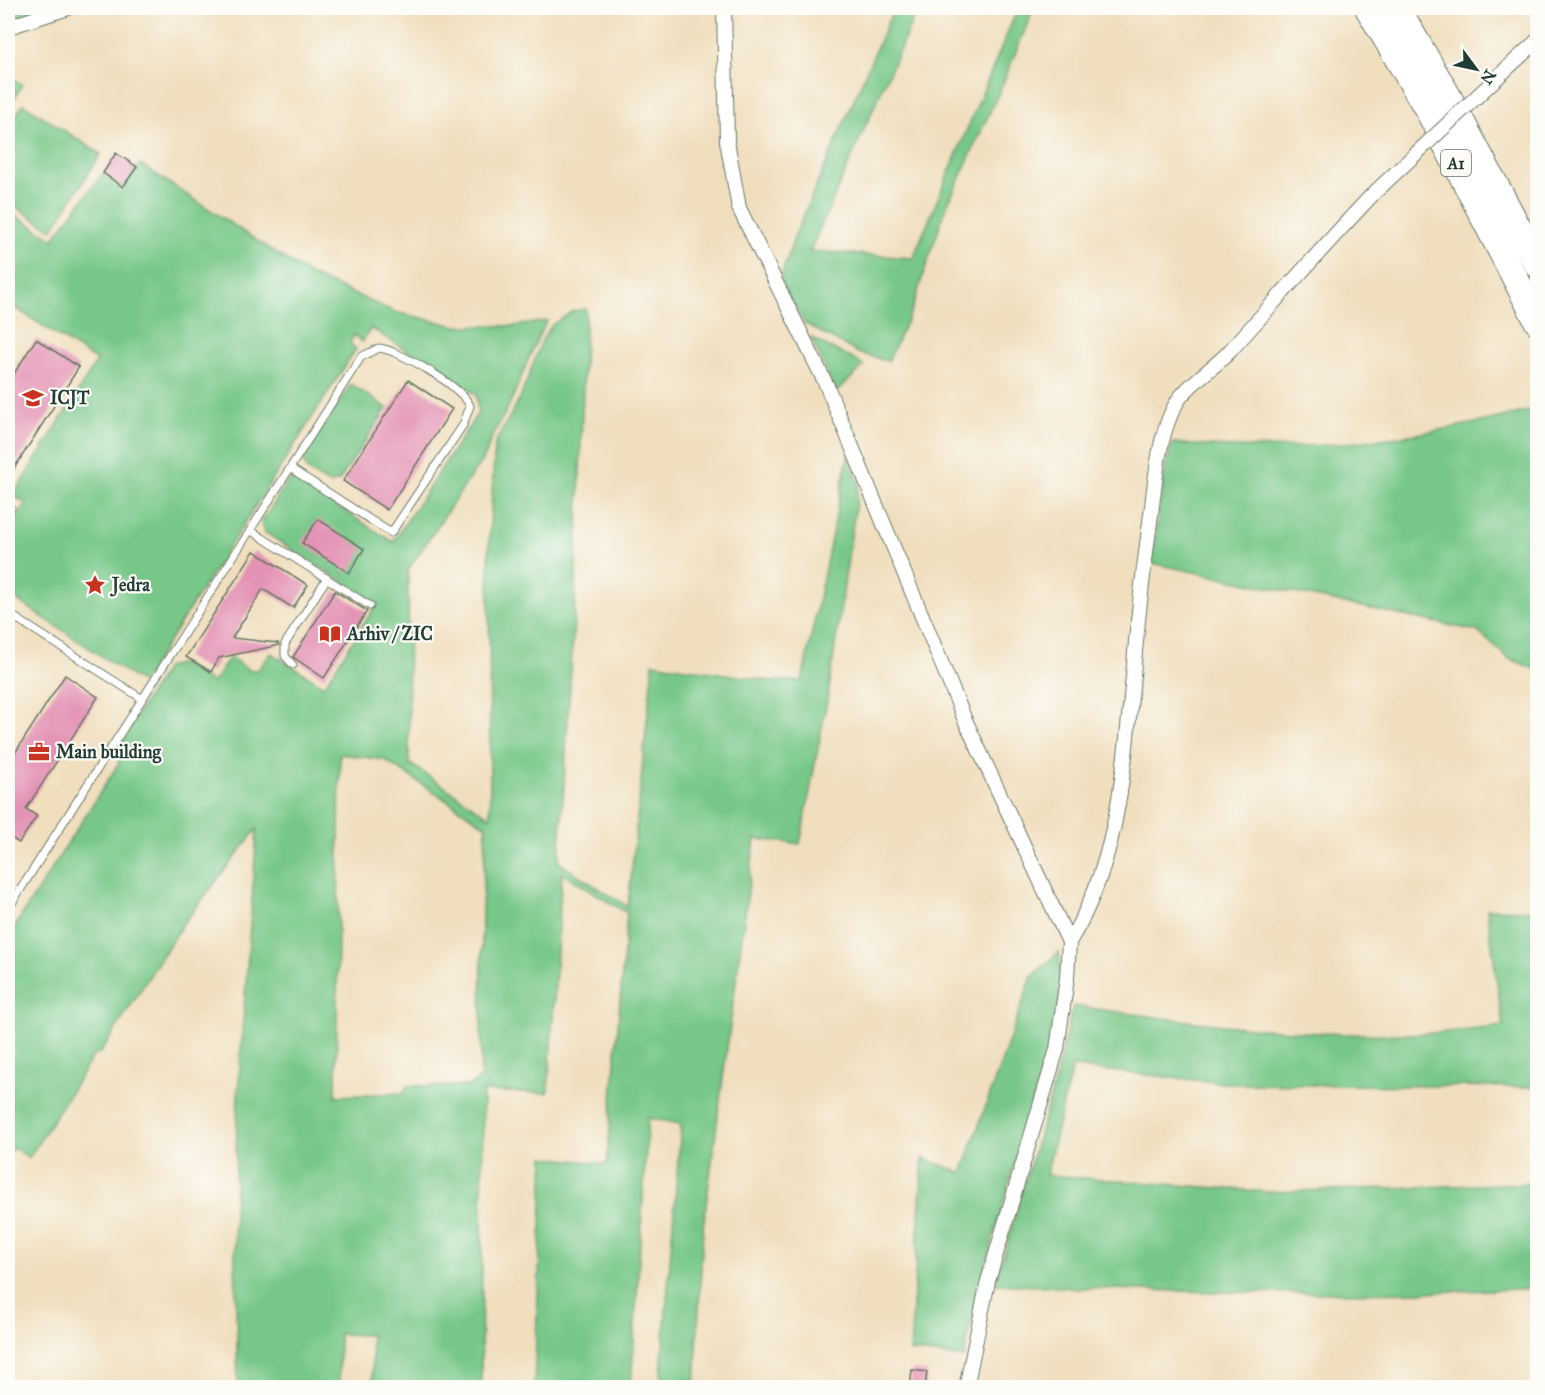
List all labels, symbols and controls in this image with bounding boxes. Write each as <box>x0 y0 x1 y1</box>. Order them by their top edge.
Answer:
north arrow <box>1446 39 1506 99</box>
text: N <box>1476 66 1500 88</box>
road number: A1 <box>1441 150 1471 176</box>
school or university icon: ICJT <box>21 386 45 410</box>
place label: ICJT <box>50 387 90 410</box>
place icon: Jedra <box>83 573 107 597</box>
place label: Jedra <box>110 574 150 597</box>
library icon: Arhiv / ZIC <box>318 622 342 646</box>
place label: Arhiv / ZIC <box>346 623 433 645</box>
office icon: Main building <box>27 740 51 764</box>
place label: Main building <box>56 741 161 764</box>

